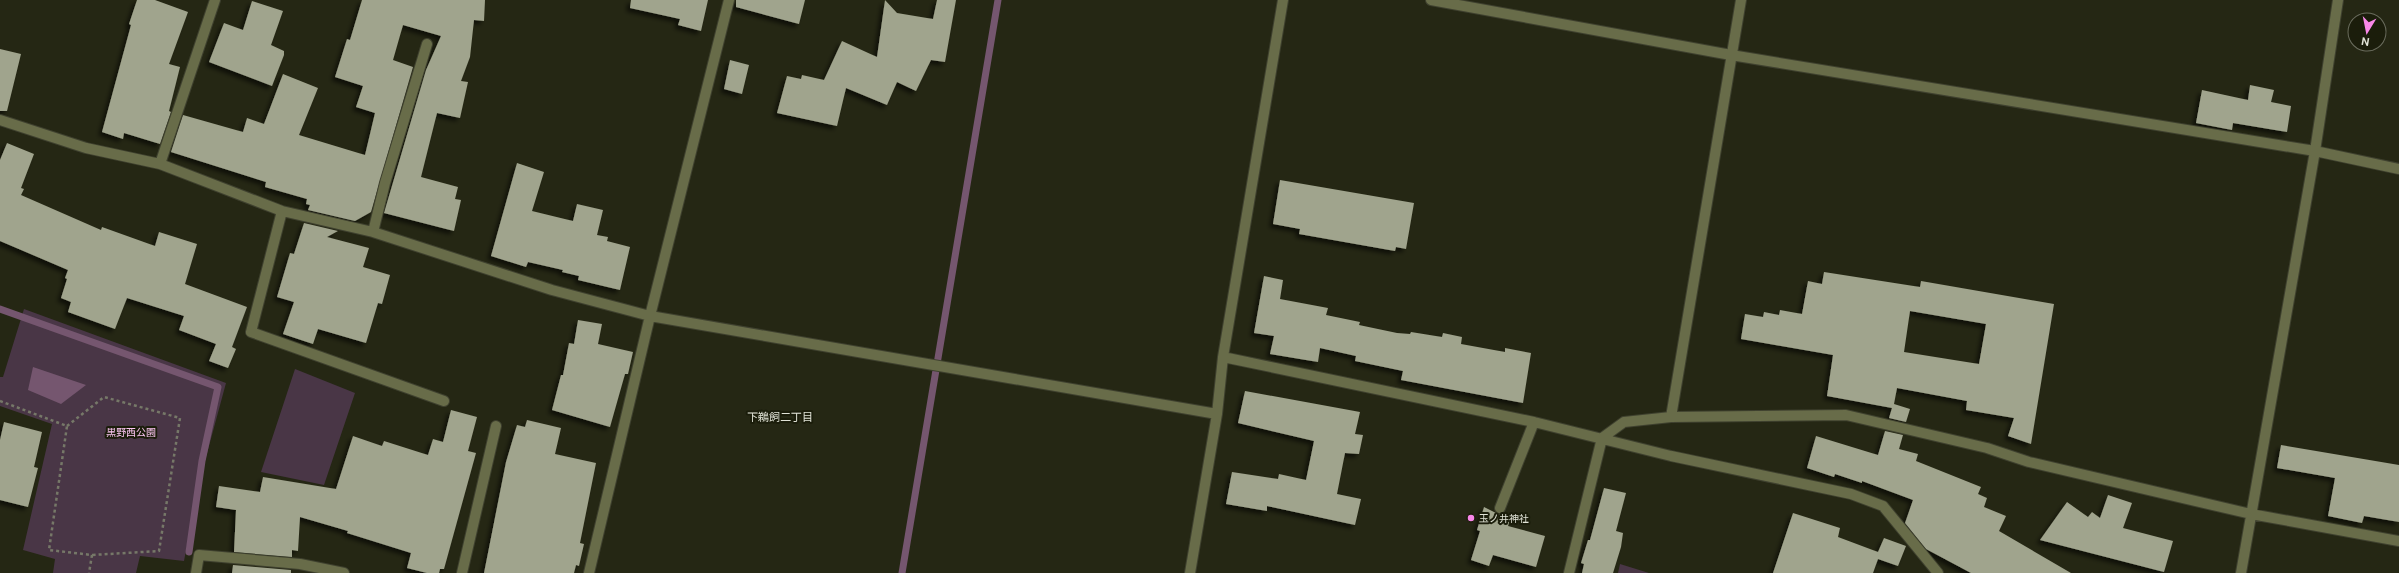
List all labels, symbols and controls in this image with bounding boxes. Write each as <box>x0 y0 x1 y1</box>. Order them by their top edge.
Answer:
north arrow <box>2347 12 2387 52</box>
text: N <box>2360 34 2370 49</box>
district label: 下鵜飼二丁目 <box>747 410 813 424</box>
park label: 黒野西公園 <box>106 426 156 439</box>
place label: 玉ノ井神社 <box>1479 512 1529 525</box>
marker: 玉ノ井神社 <box>1466 513 1476 523</box>

